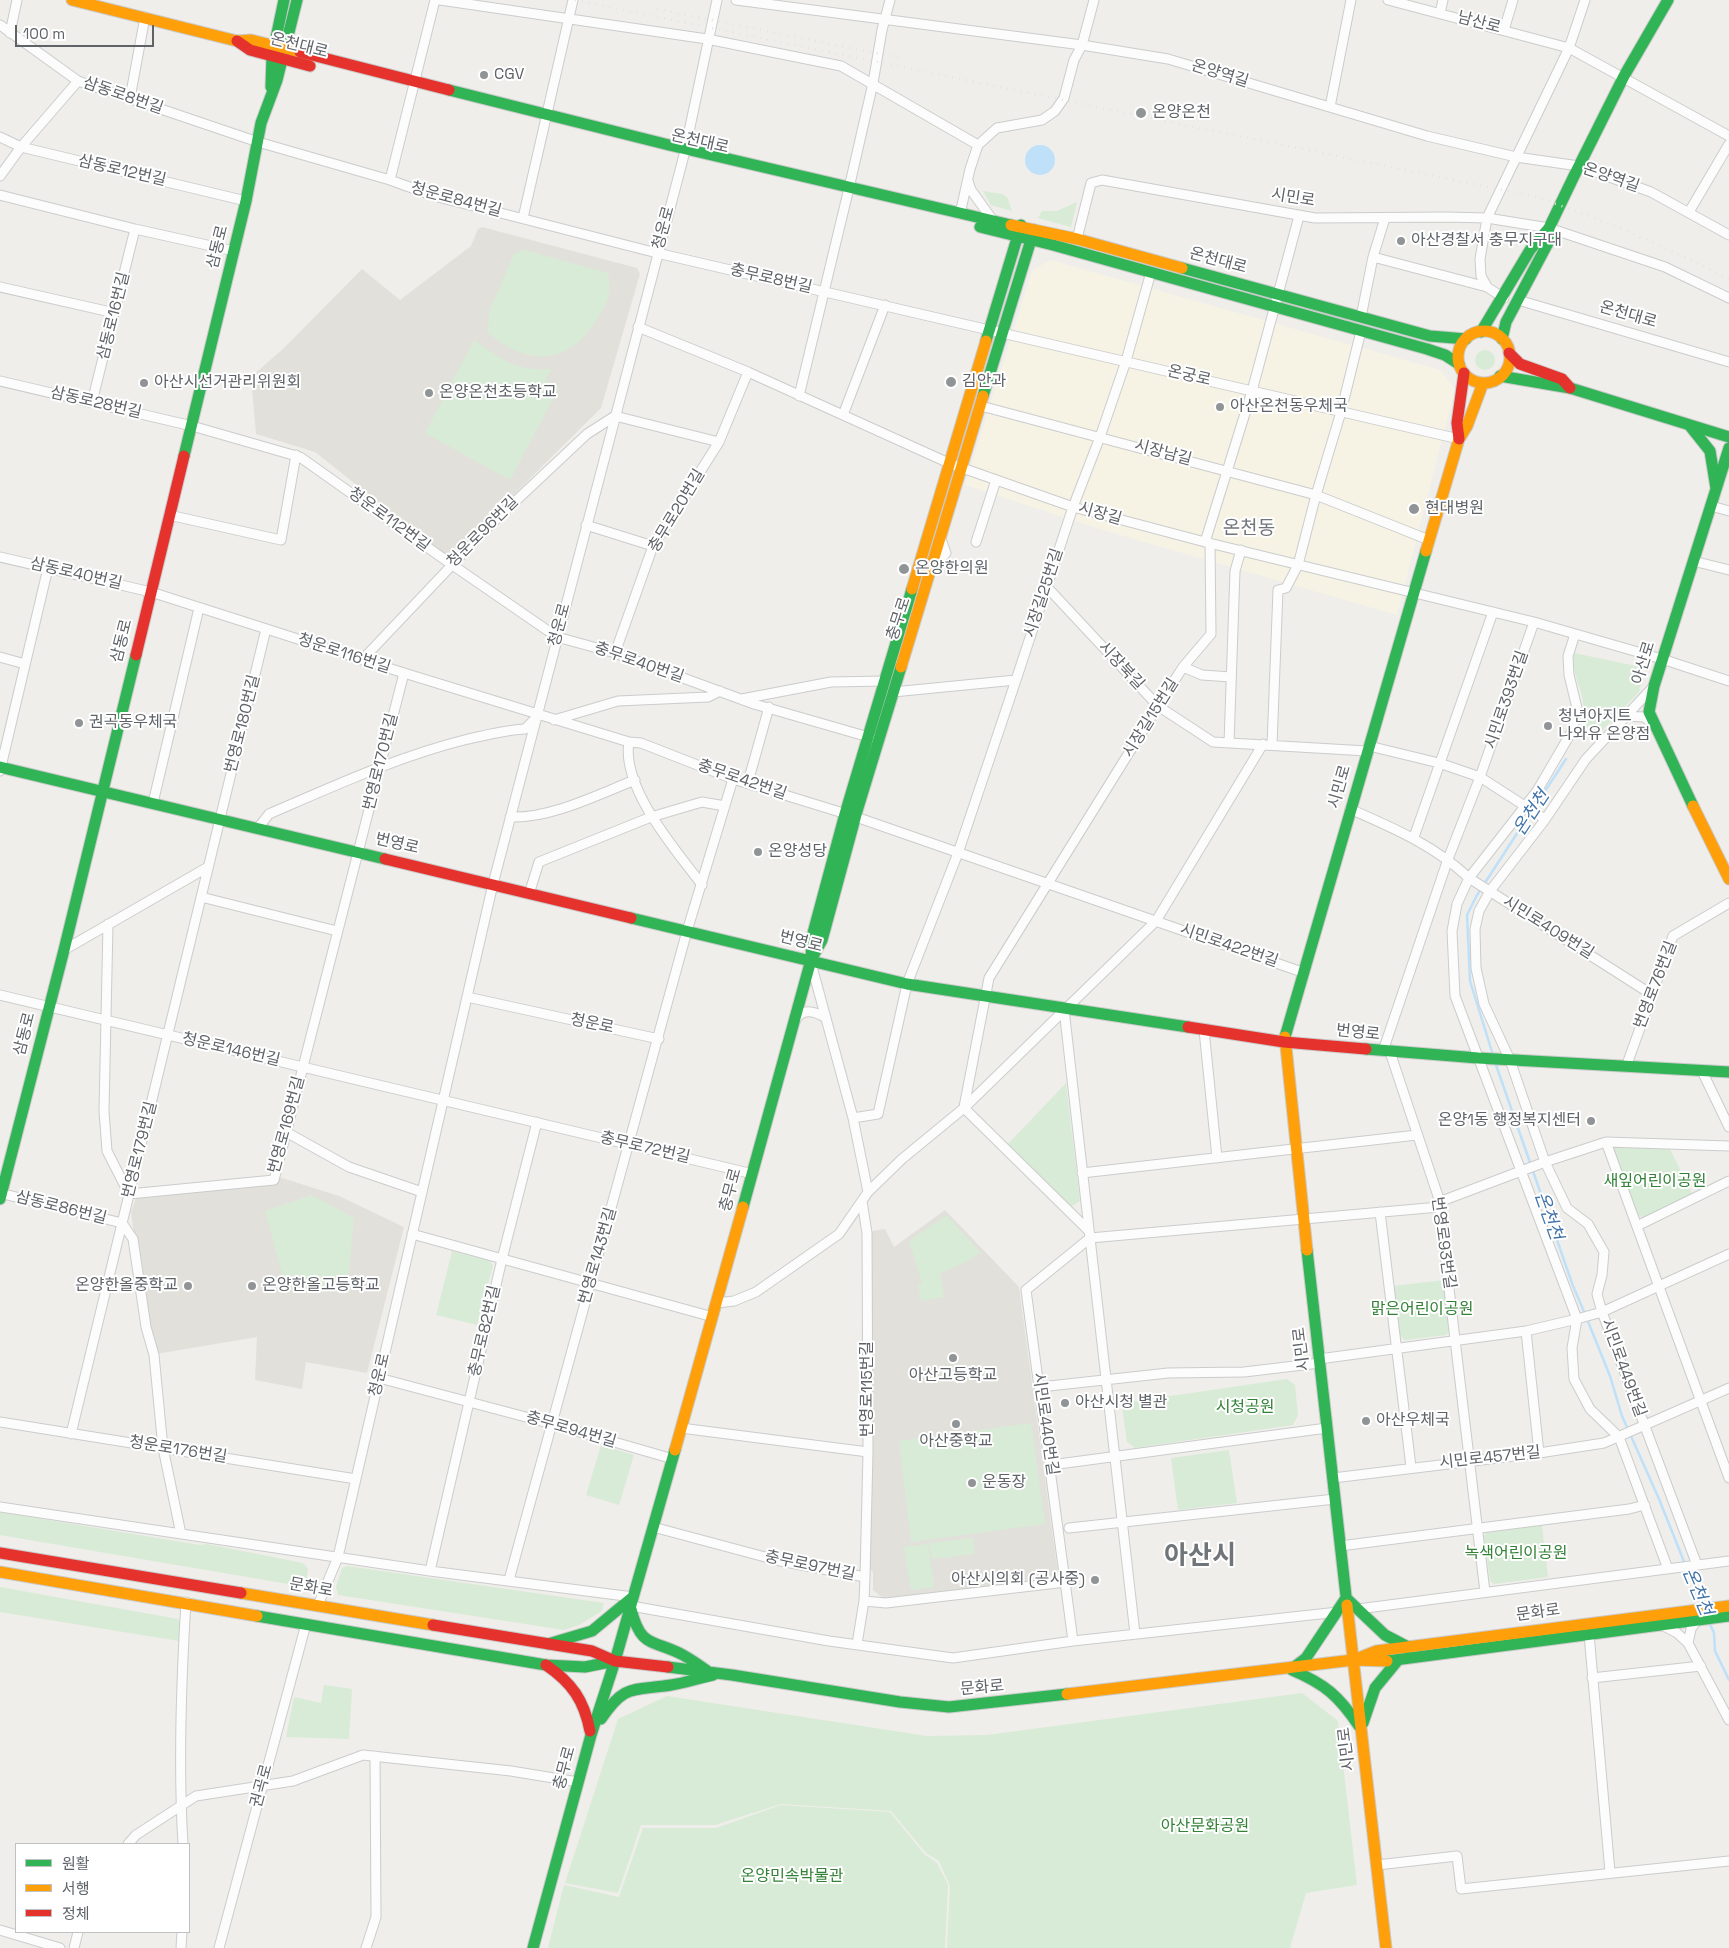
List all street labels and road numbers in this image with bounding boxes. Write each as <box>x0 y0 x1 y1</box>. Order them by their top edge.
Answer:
street label: 남산로 <box>1455 8 1503 38</box>
street label: 온천대로 <box>268 30 330 62</box>
street label: 온양역길 <box>1189 56 1251 92</box>
street label: 삼동로8번길 <box>80 73 166 119</box>
street label: 온천대로 <box>669 126 731 158</box>
street label: 삼동로12번길 <box>76 152 168 190</box>
street label: 온양역길 <box>1580 159 1642 197</box>
street label: 청운로84번길 <box>408 179 504 221</box>
street label: 시민로 <box>1270 185 1316 211</box>
street label: 청운로 <box>649 204 679 252</box>
street label: 삼동로 <box>203 223 233 271</box>
street label: 온천대로 <box>1187 244 1249 278</box>
street label: 충무로8번길 <box>728 260 814 298</box>
street label: 삼동로16번길 <box>94 270 134 362</box>
street label: 온천대로 <box>1597 298 1659 332</box>
street label: 온궁로 <box>1165 362 1213 390</box>
street label: 삼동로28번길 <box>48 383 144 423</box>
street label: 시장남길 <box>1132 436 1194 470</box>
street label: 충무로20번길 <box>645 466 709 556</box>
street label: 청운로112번길 <box>344 484 434 556</box>
street label: 청운로96번길 <box>443 492 523 572</box>
street label: 시장길 <box>1076 499 1124 529</box>
street label: 시장길25번길 <box>1021 546 1067 640</box>
street label: 삼동로40번길 <box>28 554 124 594</box>
street label: 충무로 <box>883 595 915 643</box>
street label: 청운로 <box>545 601 575 649</box>
street label: 삼동로 <box>107 617 137 665</box>
street label: 청운로116번길 <box>295 630 393 678</box>
street label: 시장북길 <box>1094 638 1148 694</box>
street label: 충무로40번길 <box>592 639 686 687</box>
street label: 아산로 <box>1628 639 1660 687</box>
street label: 시민로393번길 <box>1481 648 1533 752</box>
street label: 번영로180번길 <box>222 673 264 775</box>
street label: 시장길15번길 <box>1119 675 1183 761</box>
street label: 번영로170번길 <box>360 711 402 813</box>
street label: 충무로42번길 <box>695 756 789 804</box>
street label: 시민로 <box>1325 763 1355 811</box>
street label: 번영로 <box>373 830 421 858</box>
street label: 시민로409번길 <box>1499 892 1597 964</box>
street label: 시민로422번길 <box>1177 920 1281 972</box>
street label: 번영로 <box>777 927 825 957</box>
street label: 번영로76번길 <box>1630 938 1682 1032</box>
street label: 삼동로 <box>10 1010 40 1058</box>
street label: 청운로 <box>568 1010 616 1038</box>
street label: 번영로 <box>1335 1021 1381 1045</box>
street label: 청운로146번길 <box>180 1029 282 1071</box>
street label: 번영로169번길 <box>265 1074 309 1176</box>
street label: 번영로179번길 <box>119 1100 161 1200</box>
street label: 충무로72번길 <box>598 1128 692 1168</box>
street label: 충무로 <box>716 1166 746 1214</box>
street label: 삼동로86번길 <box>13 1187 109 1229</box>
street label: 번영로93번길 <box>1427 1196 1459 1290</box>
street label: 번영로143번길 <box>575 1205 621 1307</box>
street label: 충무로82번길 <box>465 1283 505 1379</box>
street label: 시민로449번길 <box>1596 1316 1650 1420</box>
street label: 시민로 <box>1290 1326 1314 1372</box>
street label: 번영로115번길 <box>858 1341 878 1437</box>
street label: 청운로 <box>366 1351 394 1399</box>
street label: 시민로440번길 <box>1028 1371 1062 1477</box>
street label: 충무로94번길 <box>523 1408 619 1452</box>
street label: 청운로176번길 <box>128 1433 228 1467</box>
street label: 시민로457번길 <box>1438 1443 1542 1473</box>
street label: 충무로97번길 <box>763 1547 857 1585</box>
street label: 문화로 <box>288 1575 334 1601</box>
street label: 문화로 <box>1515 1600 1561 1626</box>
street label: 문화로 <box>959 1677 1005 1699</box>
street label: 시민로 <box>1335 1726 1359 1772</box>
street label: 충무로 <box>550 1744 580 1792</box>
street label: 권곡로 <box>247 1762 277 1810</box>

